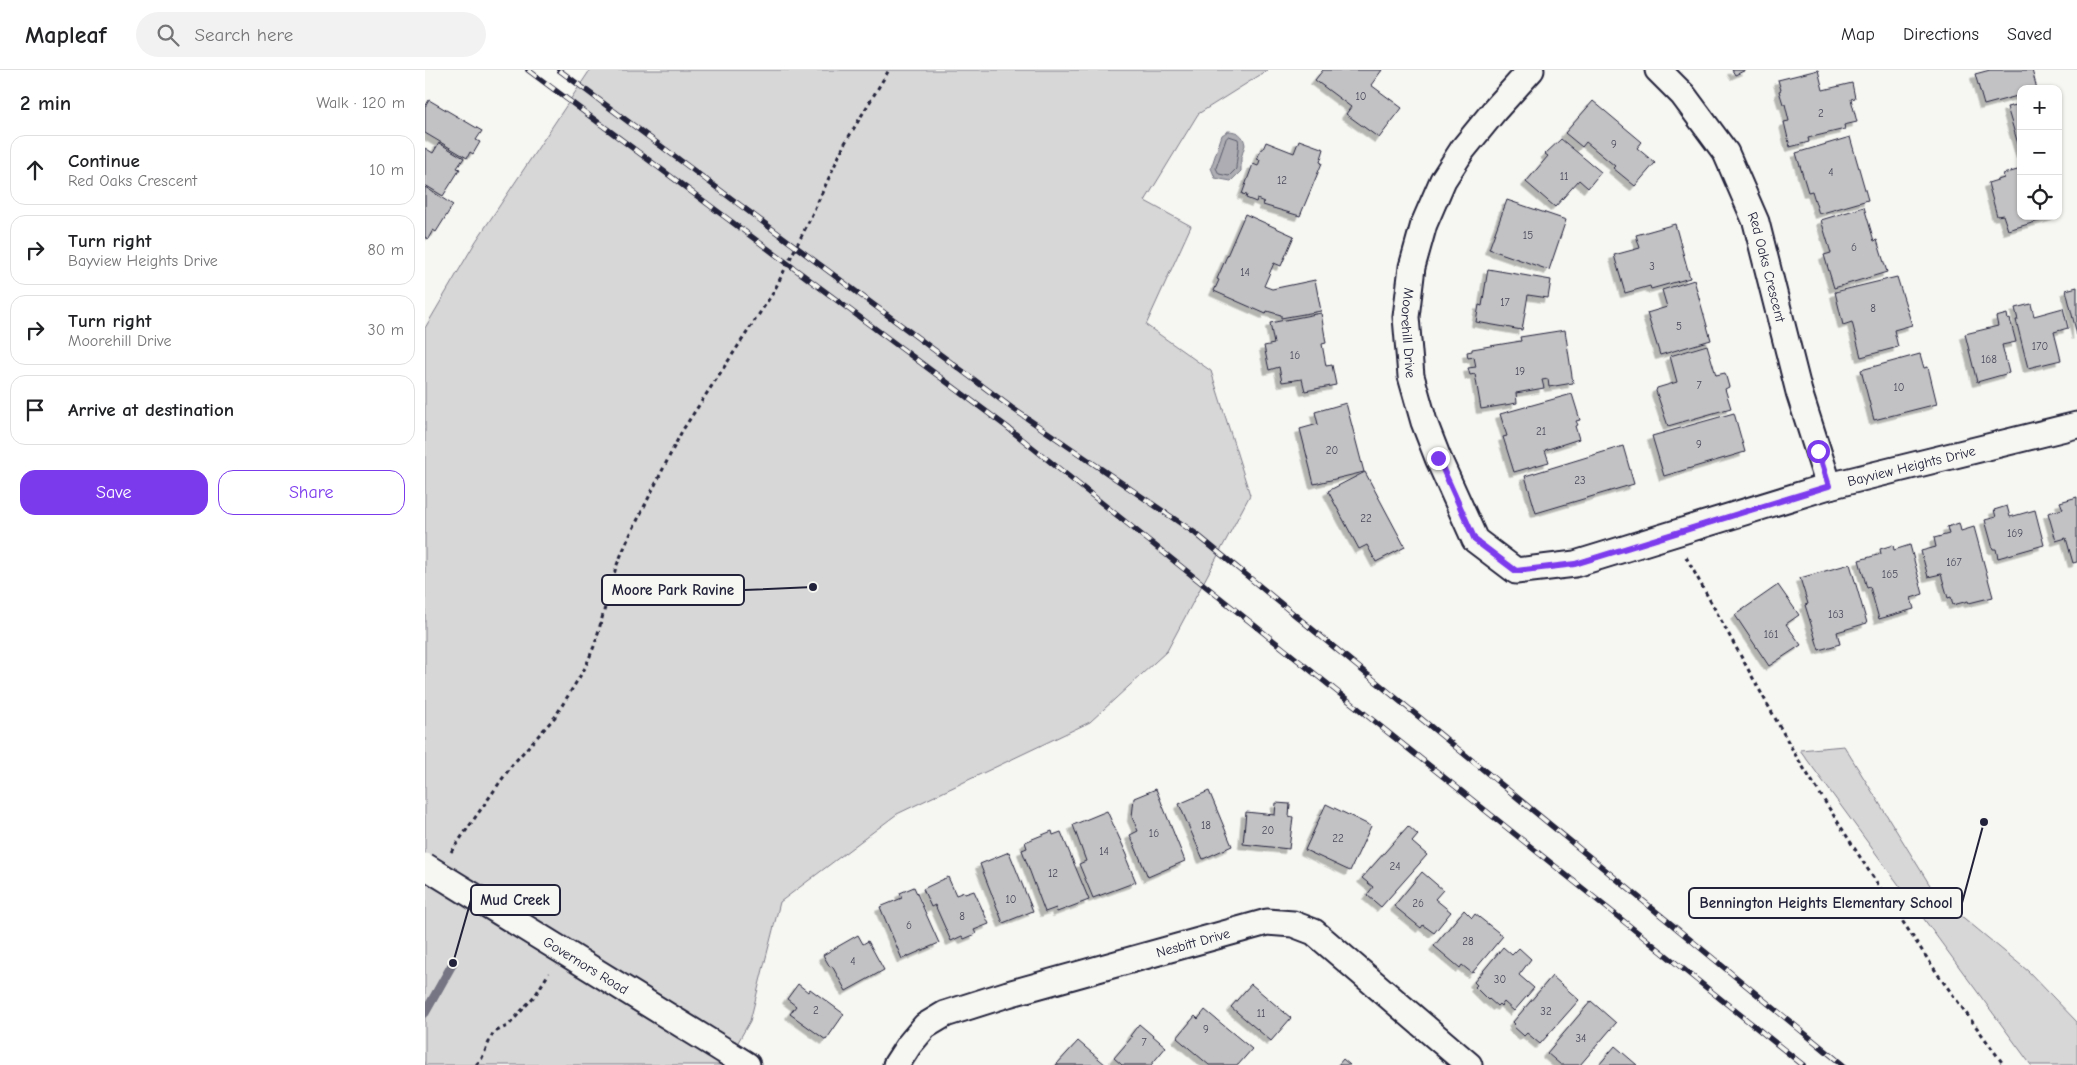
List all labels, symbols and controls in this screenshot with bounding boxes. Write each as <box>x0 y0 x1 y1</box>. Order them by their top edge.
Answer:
search box <box>136 12 486 57</box>
text: Mapleaf <box>25 21 106 49</box>
icon: search <box>154 21 182 49</box>
text: Search here <box>194 24 293 46</box>
text: Map <box>1841 24 1875 45</box>
text: Directions <box>1903 24 1979 45</box>
text: Saved <box>2007 24 2052 45</box>
map controls <box>2017 85 2062 220</box>
button: + <box>2017 85 2062 130</box>
house number: 10 <box>1355 90 1367 103</box>
text: 2 min <box>20 91 71 115</box>
text: Walk · 120 m <box>316 94 405 112</box>
house number: 2 <box>1818 107 1824 120</box>
button: − <box>2017 130 2062 175</box>
house number: 9 <box>1611 138 1617 151</box>
text: Continue <box>68 150 140 172</box>
icon: ahead <box>21 156 49 184</box>
text: 10 m <box>369 161 404 179</box>
house number: 4 <box>1828 166 1834 179</box>
house number: 11 <box>1560 170 1568 183</box>
text: Red Oaks Crescent <box>68 172 197 190</box>
house number: 12 <box>1277 174 1287 187</box>
button: locate <box>2017 175 2062 220</box>
street label: Red Oaks Crescent <box>1744 209 1790 325</box>
house number: 15 <box>1523 229 1533 242</box>
text: Turn right <box>68 230 152 252</box>
icon: right <box>21 236 49 264</box>
text: 80 m <box>367 241 404 259</box>
house number: 6 <box>1851 241 1857 254</box>
text: Bayview Heights Drive <box>68 252 218 270</box>
house number: 3 <box>1649 260 1655 273</box>
house number: 14 <box>1240 266 1250 279</box>
street label: Moorehill Drive <box>1397 287 1420 379</box>
house number: 17 <box>1500 296 1510 309</box>
house number: 8 <box>1870 302 1876 315</box>
text: Turn right <box>68 310 152 332</box>
icon: right <box>21 316 49 344</box>
house number: 5 <box>1676 320 1682 333</box>
text: 30 m <box>368 321 404 339</box>
text: Moorehill Drive <box>68 332 171 350</box>
house number: 170 <box>2032 340 2048 353</box>
house number: 16 <box>1290 349 1300 362</box>
house number: 168 <box>1981 353 1997 366</box>
house number: 19 <box>1515 365 1525 378</box>
house number: 7 <box>1696 379 1702 392</box>
house number: 10 <box>1893 381 1905 394</box>
icon: arrive <box>21 396 49 424</box>
text: Arrive at destination <box>68 399 234 421</box>
house number: 21 <box>1536 425 1546 438</box>
house number: 9 <box>1696 438 1702 451</box>
route start <box>1807 440 1830 463</box>
street label: Bayview Heights Drive <box>1846 442 1977 490</box>
house number: 20 <box>1326 444 1338 457</box>
route end <box>1427 447 1450 470</box>
button: Save <box>20 470 208 515</box>
button: Share <box>218 470 405 515</box>
house number: 23 <box>1574 474 1586 487</box>
house number: 22 <box>1360 512 1372 525</box>
house number: 169 <box>2007 527 2023 540</box>
house number: 167 <box>1946 556 1962 569</box>
house number: 165 <box>1882 568 1898 581</box>
callout: Moore Park Ravine <box>602 575 744 605</box>
text: Moore Park Ravine <box>612 581 734 599</box>
house number: 163 <box>1828 608 1844 621</box>
house number: 161 <box>1764 628 1778 641</box>
house number: 18 <box>1201 819 1211 832</box>
house number: 20 <box>1262 824 1274 837</box>
house number: 16 <box>1149 827 1159 840</box>
house number: 22 <box>1332 832 1344 845</box>
house number: 14 <box>1099 845 1109 858</box>
house number: 24 <box>1389 860 1401 873</box>
house number: 12 <box>1048 867 1058 880</box>
callout: Mud Creek <box>471 885 560 915</box>
callout: Bennington Heights Elementary School <box>1689 888 1962 918</box>
text: Mud Creek <box>480 891 551 909</box>
house number: 10 <box>1005 893 1017 906</box>
text: Bennington Heights Elementary School <box>1699 894 1953 912</box>
house number: 26 <box>1412 897 1424 910</box>
house number: 8 <box>959 910 965 923</box>
house number: 6 <box>906 919 912 932</box>
street label: Nesbitt Drive <box>1154 924 1232 961</box>
street label: Governors Road <box>540 933 632 998</box>
house number: 28 <box>1462 935 1474 948</box>
house number: 4 <box>850 955 856 968</box>
house number: 30 <box>1494 973 1506 986</box>
house number: 2 <box>813 1004 819 1017</box>
house number: 32 <box>1540 1005 1552 1018</box>
house number: 11 <box>1257 1007 1265 1020</box>
house number: 9 <box>1203 1023 1209 1036</box>
house number: 34 <box>1576 1032 1586 1045</box>
house number: 7 <box>1141 1036 1147 1049</box>

